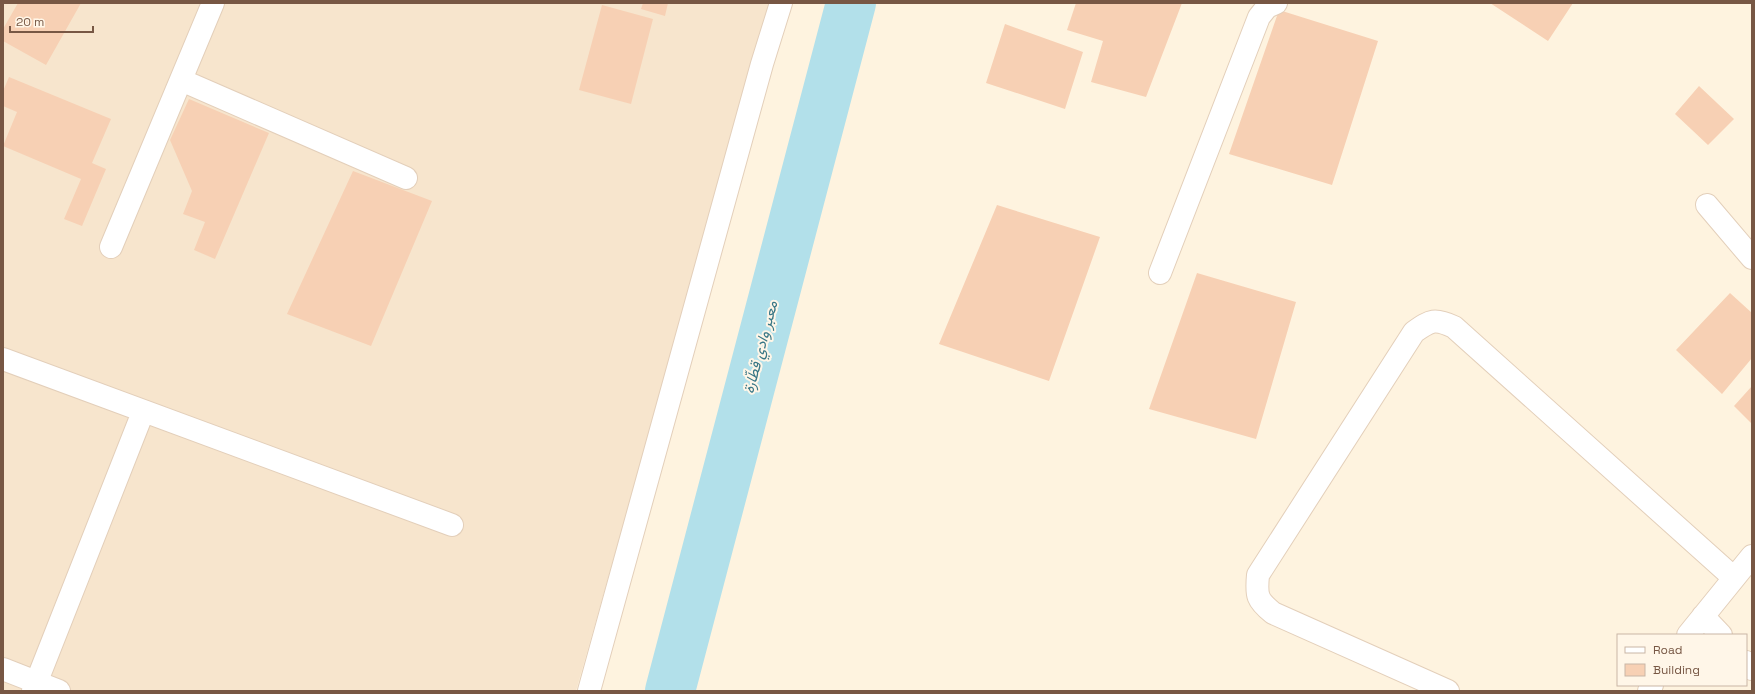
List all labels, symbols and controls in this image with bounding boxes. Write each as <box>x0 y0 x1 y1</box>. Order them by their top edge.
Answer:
scale bar <box>10 8 93 34</box>
text: 20 m <box>16 14 44 30</box>
water label: معبر وادي قطّارة <box>739 298 785 396</box>
legend <box>1617 634 1747 686</box>
text: Road <box>1653 642 1682 658</box>
text: Building <box>1653 662 1700 678</box>

